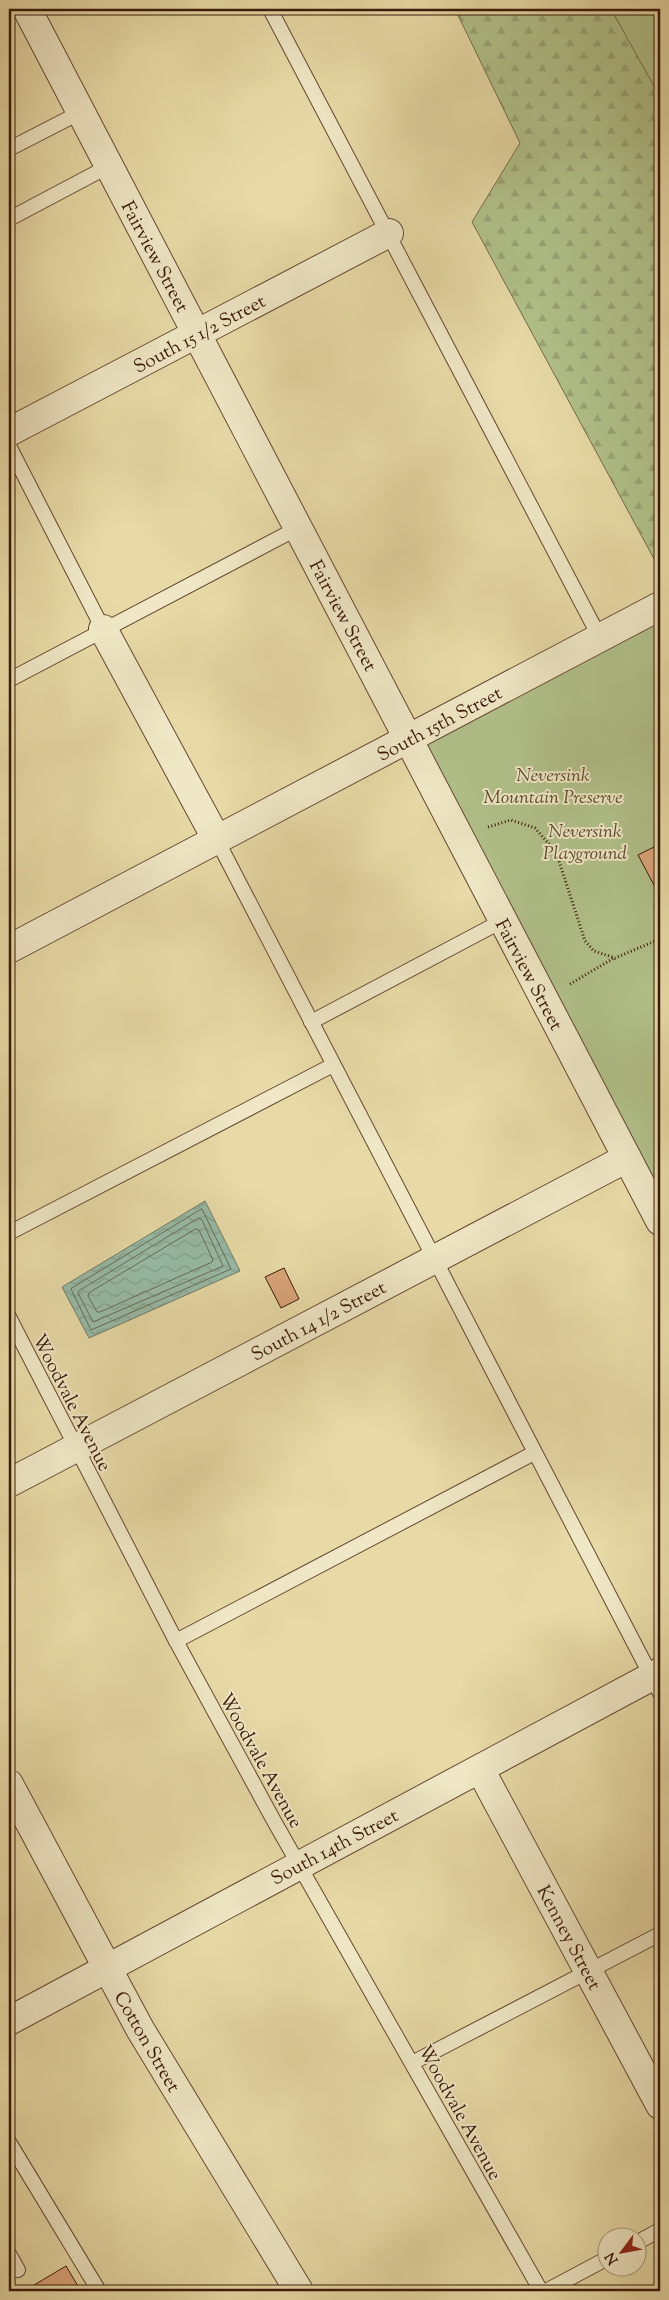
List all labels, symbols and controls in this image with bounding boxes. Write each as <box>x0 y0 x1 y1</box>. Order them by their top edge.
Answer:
street label: Fairview Street <box>113 197 195 318</box>
street label: South 15 1/2 Street <box>129 289 272 381</box>
street label: Fairview Street <box>301 556 383 677</box>
street label: South 15th Street <box>373 681 508 770</box>
park label: Neversink Mountain Preserve <box>483 763 623 812</box>
park label: Neversink Playground <box>543 819 628 868</box>
street label: Fairview Street <box>487 915 569 1036</box>
street label: South 14 1/2 Street <box>247 1275 392 1369</box>
street label: Woodvale Avenue <box>25 1330 117 1477</box>
street label: Woodvale Avenue <box>211 1689 308 1834</box>
street label: South 14th Street <box>267 1803 404 1893</box>
street label: Kenney Street <box>529 1881 607 1996</box>
street label: Cotton Street <box>106 1987 186 2098</box>
street label: Woodvale Avenue <box>410 2041 507 2186</box>
north arrow <box>596 2228 646 2278</box>
text: N <box>601 2248 624 2268</box>

